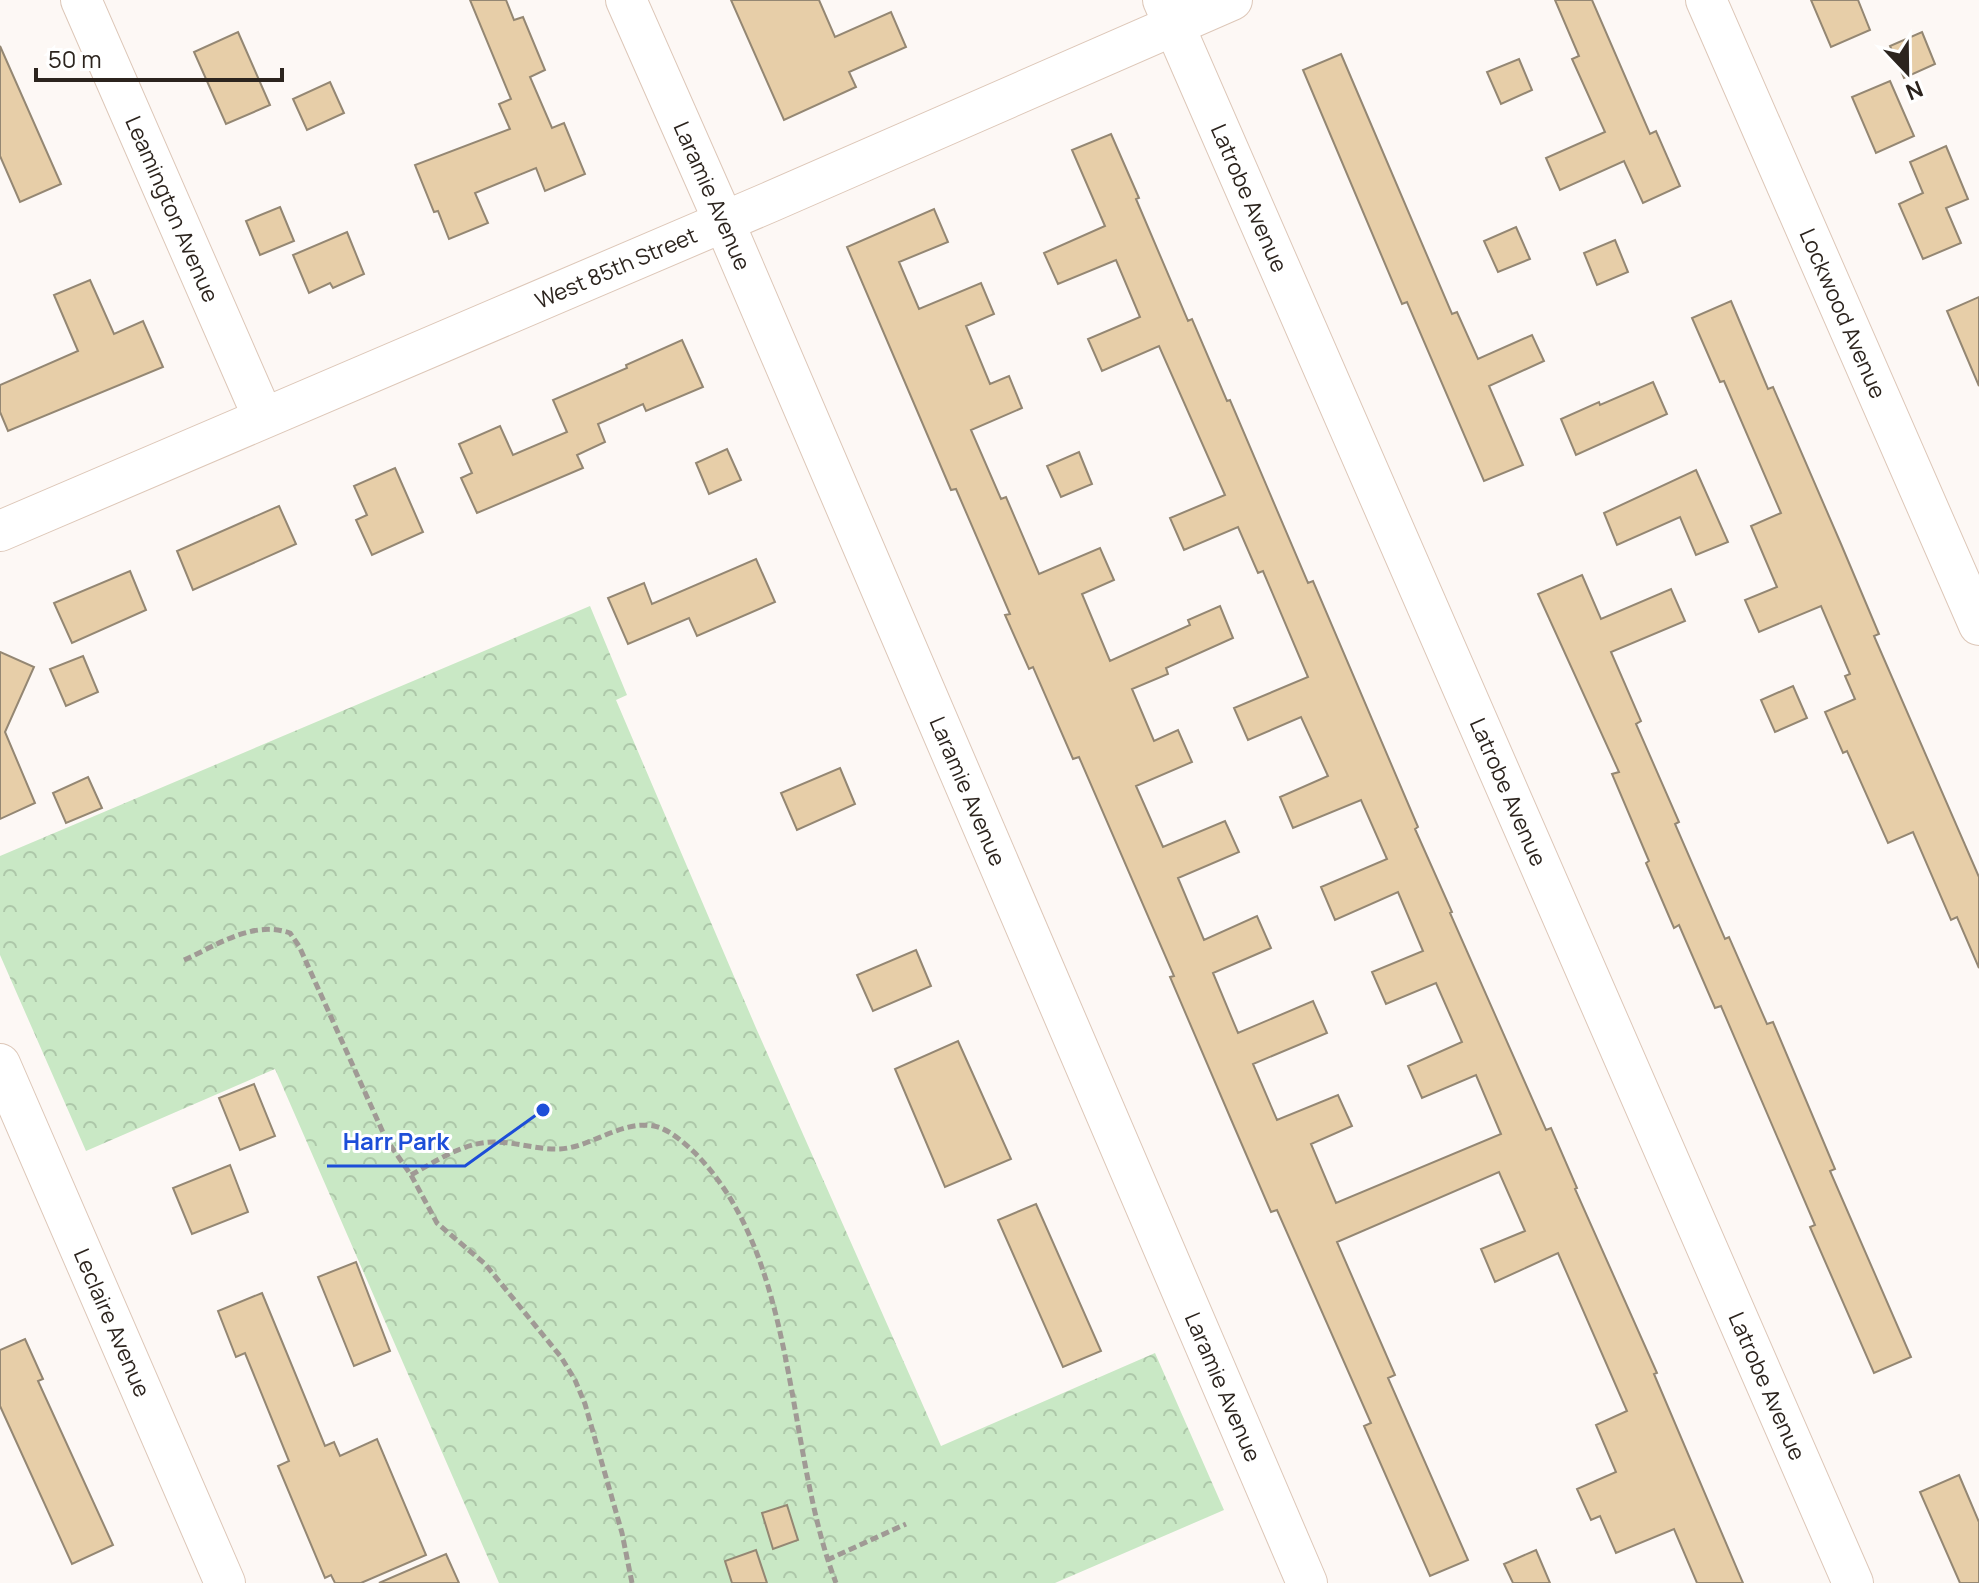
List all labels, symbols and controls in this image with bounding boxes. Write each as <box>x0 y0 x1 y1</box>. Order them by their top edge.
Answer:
scale bar <box>36 32 282 82</box>
north arrow <box>1867 32 1947 112</box>
text: 50 m <box>48 42 102 75</box>
text: N <box>1902 74 1927 107</box>
street label: Leamington Avenue <box>118 111 226 307</box>
street label: Laramie Avenue <box>666 117 758 275</box>
street label: Latrobe Avenue <box>1204 119 1295 277</box>
street label: West 85th Street <box>531 220 702 316</box>
street label: Lockwood Avenue <box>1793 224 1893 403</box>
street label: Laramie Avenue <box>923 712 1013 871</box>
street label: Latrobe Avenue <box>1463 713 1554 871</box>
callout: Harr Park <box>327 1118 465 1166</box>
text: Harr Park <box>343 1124 450 1157</box>
street label: Leclaire Avenue <box>67 1244 158 1402</box>
street label: Latrobe Avenue <box>1722 1307 1813 1465</box>
street label: Laramie Avenue <box>1178 1308 1268 1466</box>

